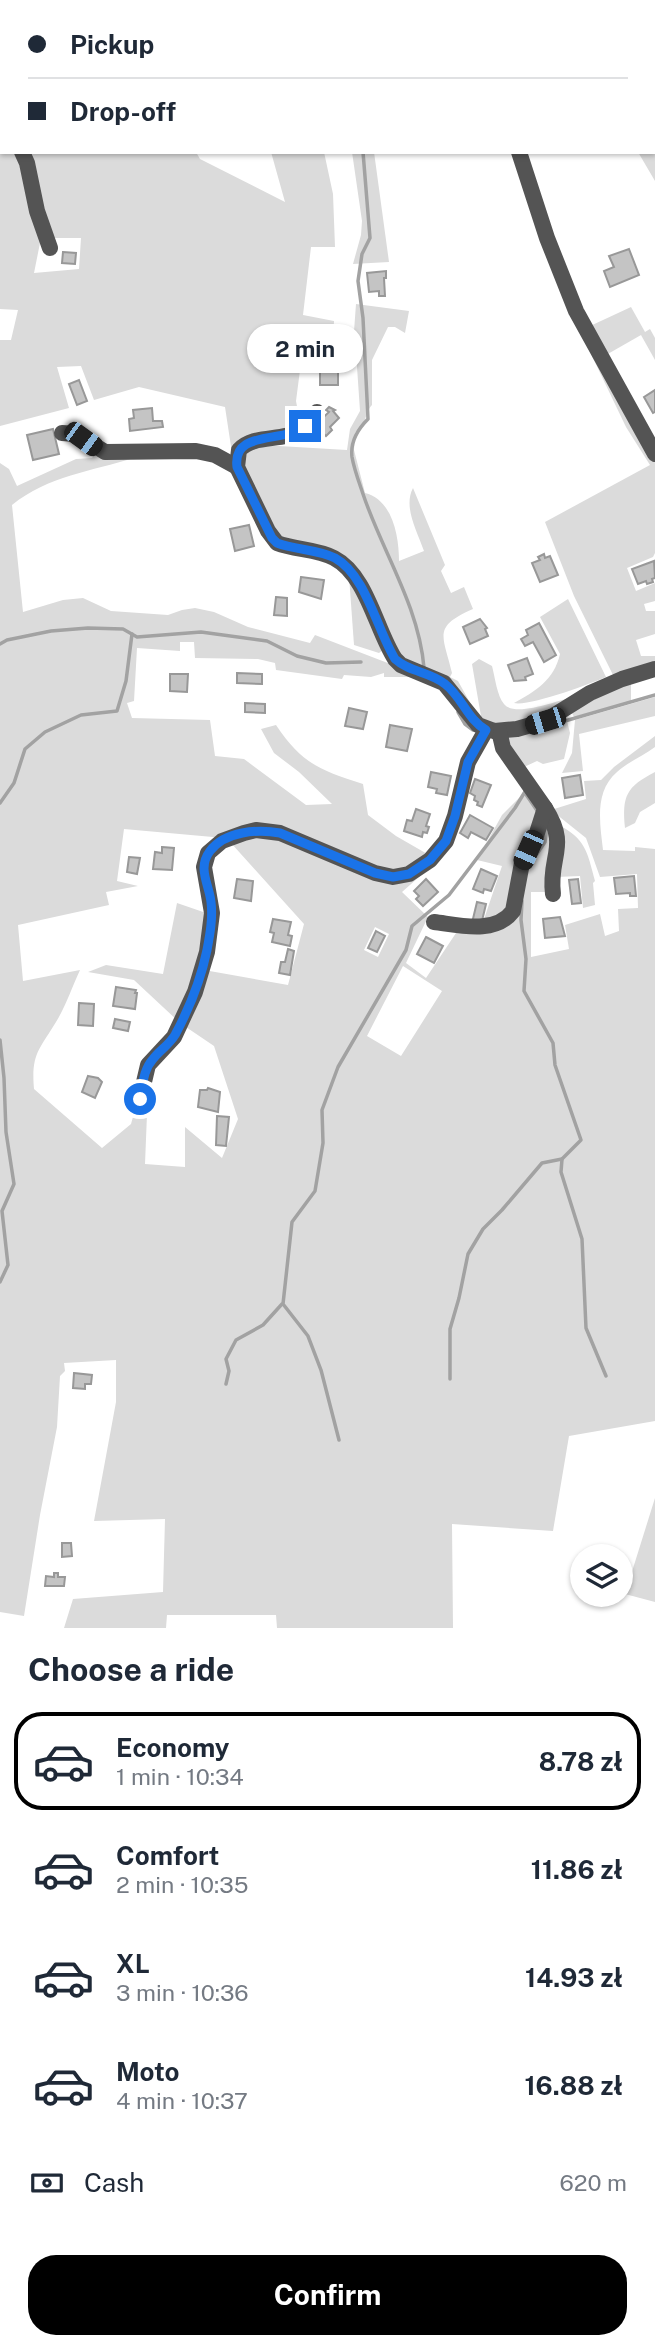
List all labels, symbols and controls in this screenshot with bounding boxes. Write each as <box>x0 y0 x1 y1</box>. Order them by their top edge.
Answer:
text: Pickup <box>70 29 154 60</box>
text: Drop-off <box>70 96 176 127</box>
callout: 2 min <box>247 324 363 374</box>
text: 2 min <box>275 335 335 362</box>
route end <box>289 410 321 442</box>
car <box>60 418 107 460</box>
car <box>522 705 569 737</box>
car <box>510 827 547 873</box>
route start <box>124 1083 156 1115</box>
map controls <box>570 1544 633 1607</box>
button: layers <box>570 1544 633 1607</box>
text: Choose a ride <box>28 1651 234 1688</box>
icon: car <box>32 1730 95 1793</box>
text: Economy <box>116 1732 229 1763</box>
text: 8.78 zł <box>539 1746 623 1777</box>
text: 1 min · 10:34 <box>116 1763 244 1790</box>
icon: car <box>32 1838 95 1901</box>
text: Comfort <box>116 1840 219 1871</box>
text: 11.86 zł <box>531 1854 623 1885</box>
text: 2 min · 10:35 <box>116 1871 248 1898</box>
icon: car <box>32 1946 95 2009</box>
text: XL <box>116 1948 150 1979</box>
text: 14.93 zł <box>525 1962 623 1993</box>
text: 3 min · 10:36 <box>116 1979 249 2006</box>
icon: car <box>32 2054 95 2117</box>
text: Moto <box>116 2056 179 2087</box>
text: 16.88 zł <box>524 2070 623 2101</box>
text: 4 min · 10:37 <box>116 2087 248 2114</box>
icon: cash <box>28 2164 66 2202</box>
text: Cash <box>84 2167 144 2198</box>
text: 620 m <box>559 2169 627 2196</box>
button: Confirm <box>28 2255 627 2335</box>

